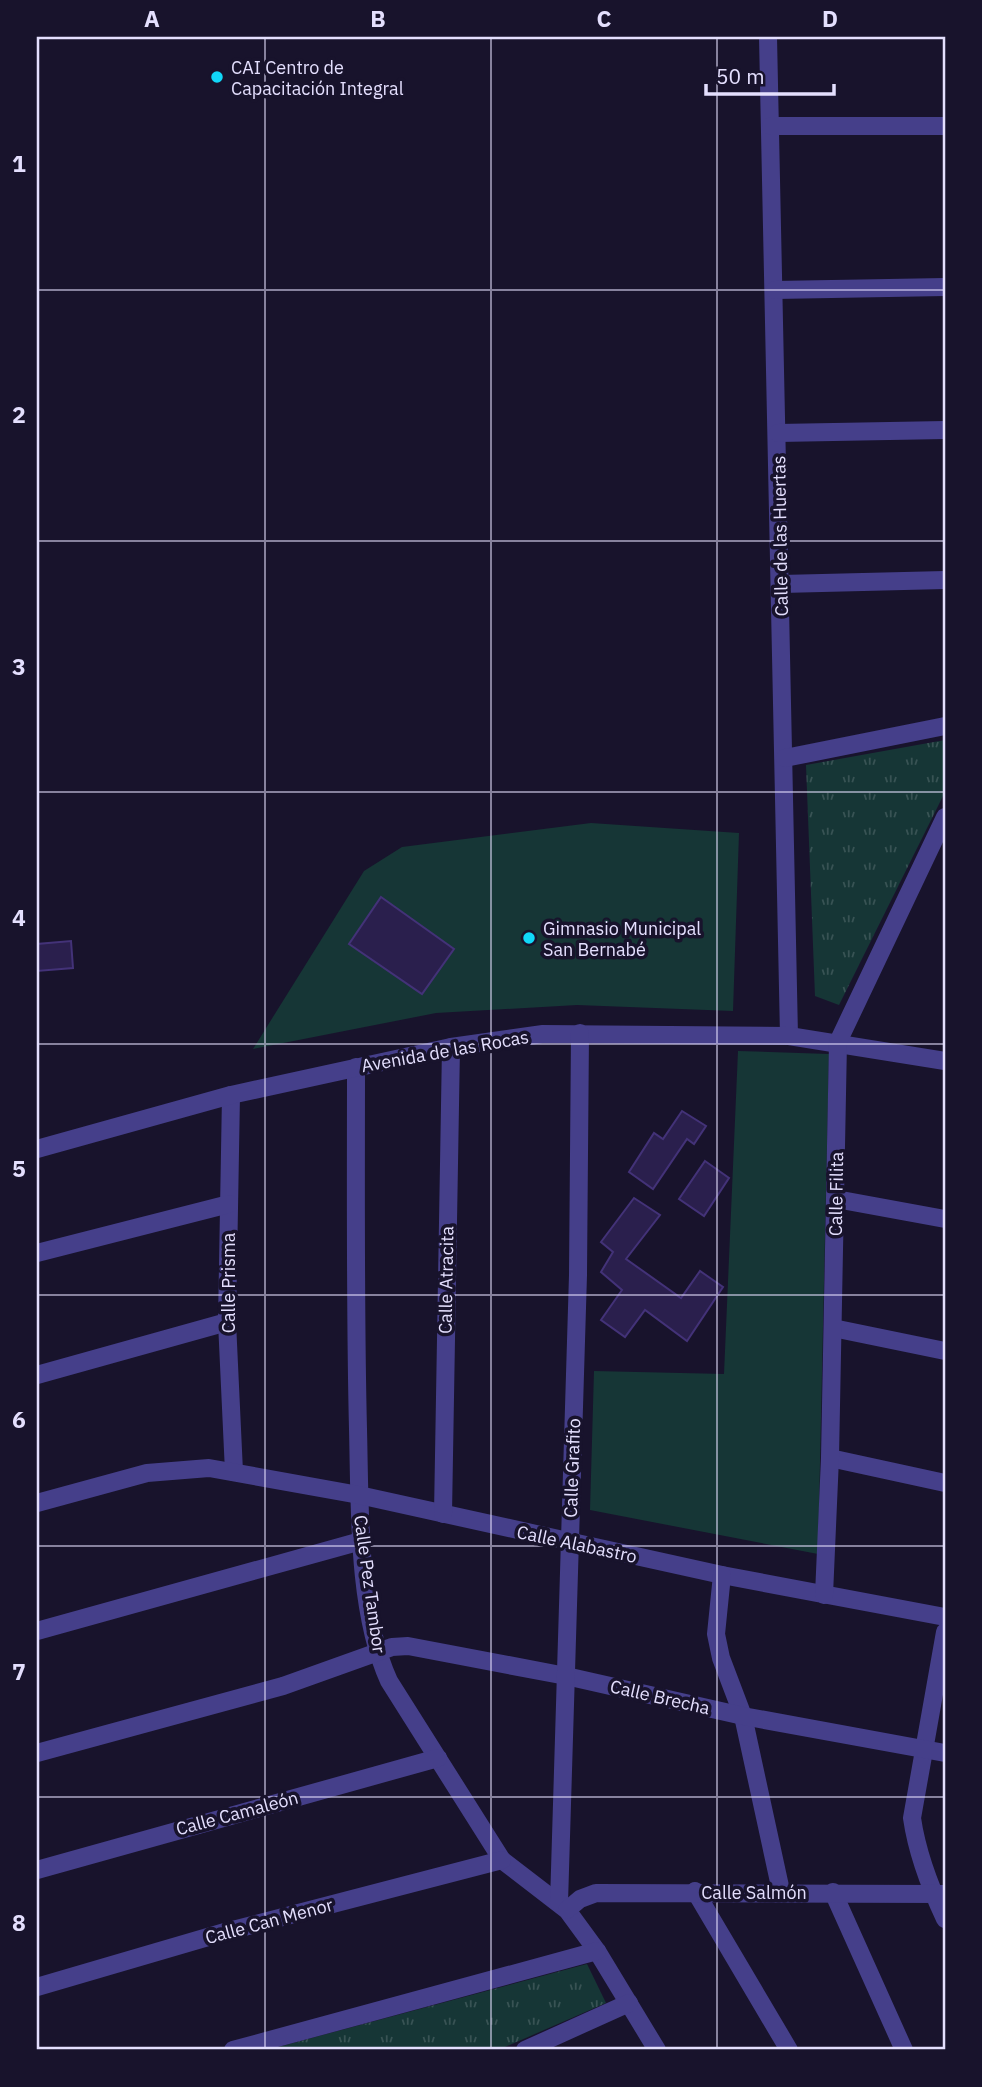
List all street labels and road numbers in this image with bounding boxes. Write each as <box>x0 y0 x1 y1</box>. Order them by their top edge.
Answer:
street label: Calle de las Huertas <box>767 455 793 617</box>
street label: Avenida de las Rocas <box>359 1025 531 1077</box>
street label: Calle Filita <box>824 1151 848 1236</box>
street label: Calle Atracita <box>434 1225 458 1334</box>
street label: Calle Prisma <box>217 1232 240 1333</box>
street label: Calle Grafito <box>559 1418 585 1518</box>
street label: Calle Pez Tambor <box>349 1514 391 1655</box>
street label: Calle Alabastro <box>515 1520 639 1568</box>
street label: Calle Brecha <box>608 1674 712 1720</box>
street label: Calle Camaleón <box>173 1786 301 1840</box>
street label: Calle Salmón <box>701 1881 807 1904</box>
street label: Calle Can Menor <box>203 1893 336 1949</box>

